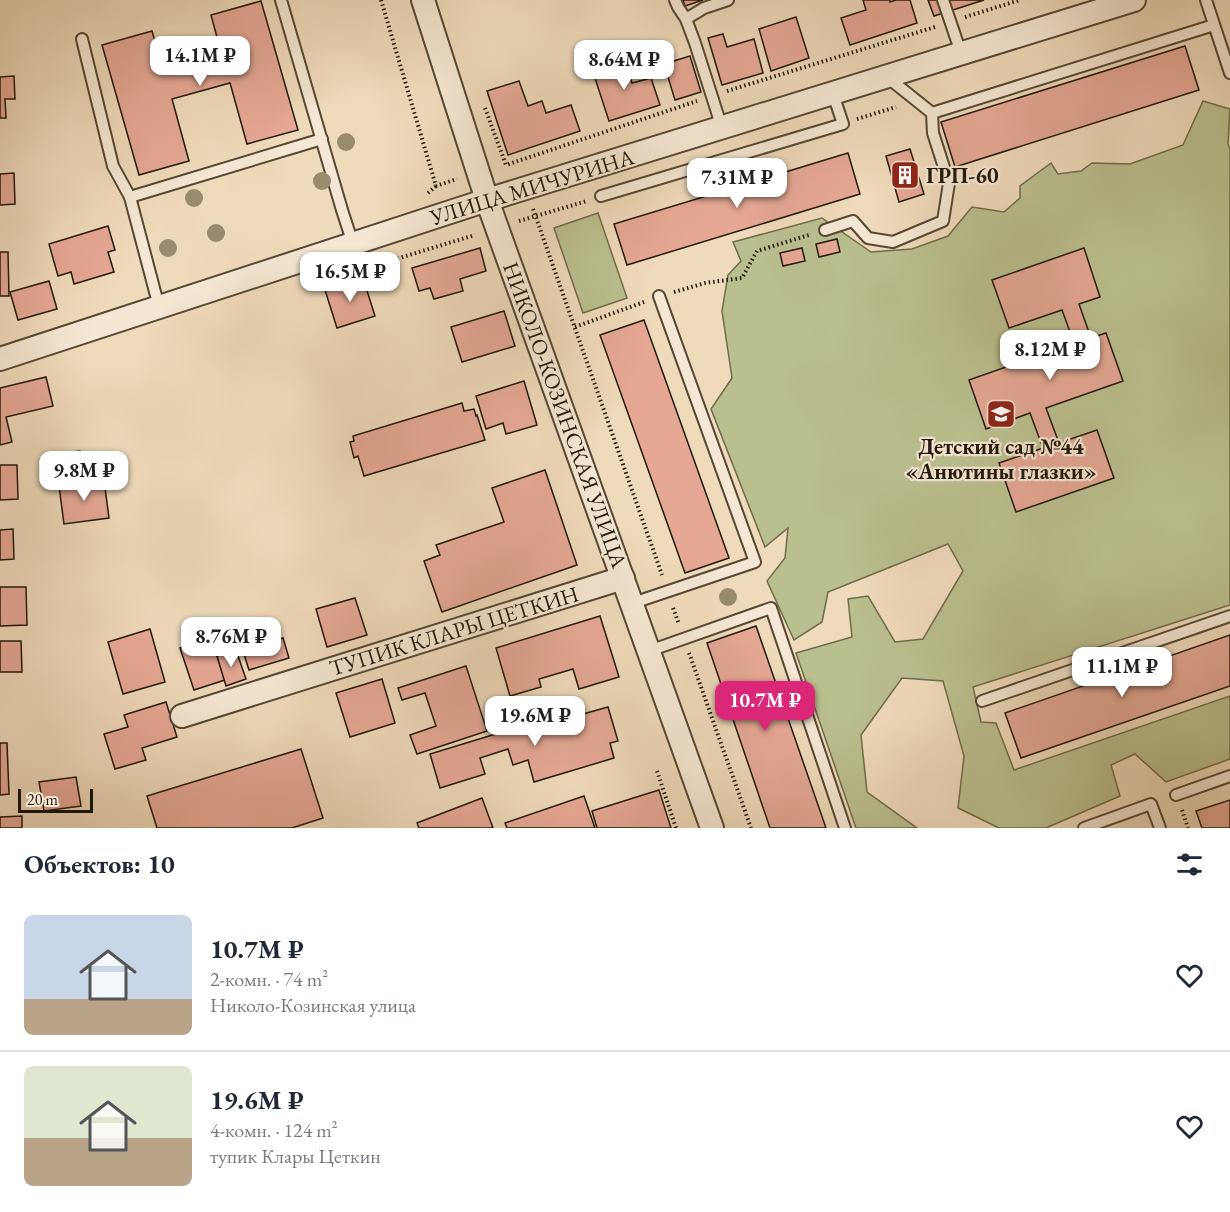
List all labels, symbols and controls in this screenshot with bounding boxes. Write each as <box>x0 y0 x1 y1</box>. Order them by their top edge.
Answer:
pin: 14.1M ₽ <box>145 36 255 87</box>
pin: 8.64M ₽ <box>569 40 679 91</box>
text: 14.1M ₽ <box>164 42 236 68</box>
text: 8.64M ₽ <box>588 46 660 72</box>
street label: УЛИЦА МИЧУРИНА <box>426 142 638 232</box>
pin: 7.31M ₽ <box>682 158 792 209</box>
building icon: ГРП-60 <box>889 159 921 191</box>
place label: ГРП-60 <box>926 161 999 190</box>
text: 7.31M ₽ <box>701 164 773 190</box>
pin: 16.5M ₽ <box>295 252 405 303</box>
text: 16.5M ₽ <box>314 258 386 284</box>
street label: НИКОЛО-КОЗИНСКАЯ УЛИЦА <box>496 258 634 573</box>
pin: 8.12M ₽ <box>995 330 1105 381</box>
text: 8.12M ₽ <box>1014 336 1086 362</box>
school or university icon: Детский сад №44 «Анютины глазки» <box>985 398 1017 430</box>
place label: Детский сад №44 «Анютины глазки» <box>906 432 1096 486</box>
pin: 9.8M ₽ <box>35 451 133 502</box>
text: 9.8M ₽ <box>53 457 115 483</box>
street label: ТУПИК КЛАРЫ ЦЕТКИН <box>326 579 582 683</box>
pin: 8.76M ₽ <box>176 617 286 668</box>
text: 8.76M ₽ <box>195 623 267 649</box>
pin: 11.1M ₽ <box>1067 647 1177 698</box>
text: 11.1M ₽ <box>1086 653 1158 679</box>
pin: 10.7M ₽ <box>710 681 820 732</box>
text: 10.7M ₽ <box>729 687 801 713</box>
pin: 19.6M ₽ <box>480 696 590 747</box>
text: 19.6M ₽ <box>499 702 571 728</box>
scale bar <box>18 786 93 814</box>
text: 20 m <box>27 789 58 810</box>
text: Объектов: 10 <box>24 847 175 881</box>
icon: filters <box>1173 848 1206 881</box>
text: 10.7M ₽ <box>210 932 304 966</box>
icon: home <box>72 939 144 1011</box>
icon: heart <box>1173 959 1206 992</box>
text: 2-комн. · 74 m² <box>210 966 328 992</box>
text: Николо-Козинская улица <box>210 992 416 1018</box>
text: 19.6M ₽ <box>210 1083 304 1117</box>
icon: home <box>72 1090 144 1162</box>
icon: heart <box>1173 1110 1206 1143</box>
text: 4-комн. · 124 m² <box>210 1117 338 1143</box>
text: тупик Клары Цеткин <box>210 1143 381 1169</box>

